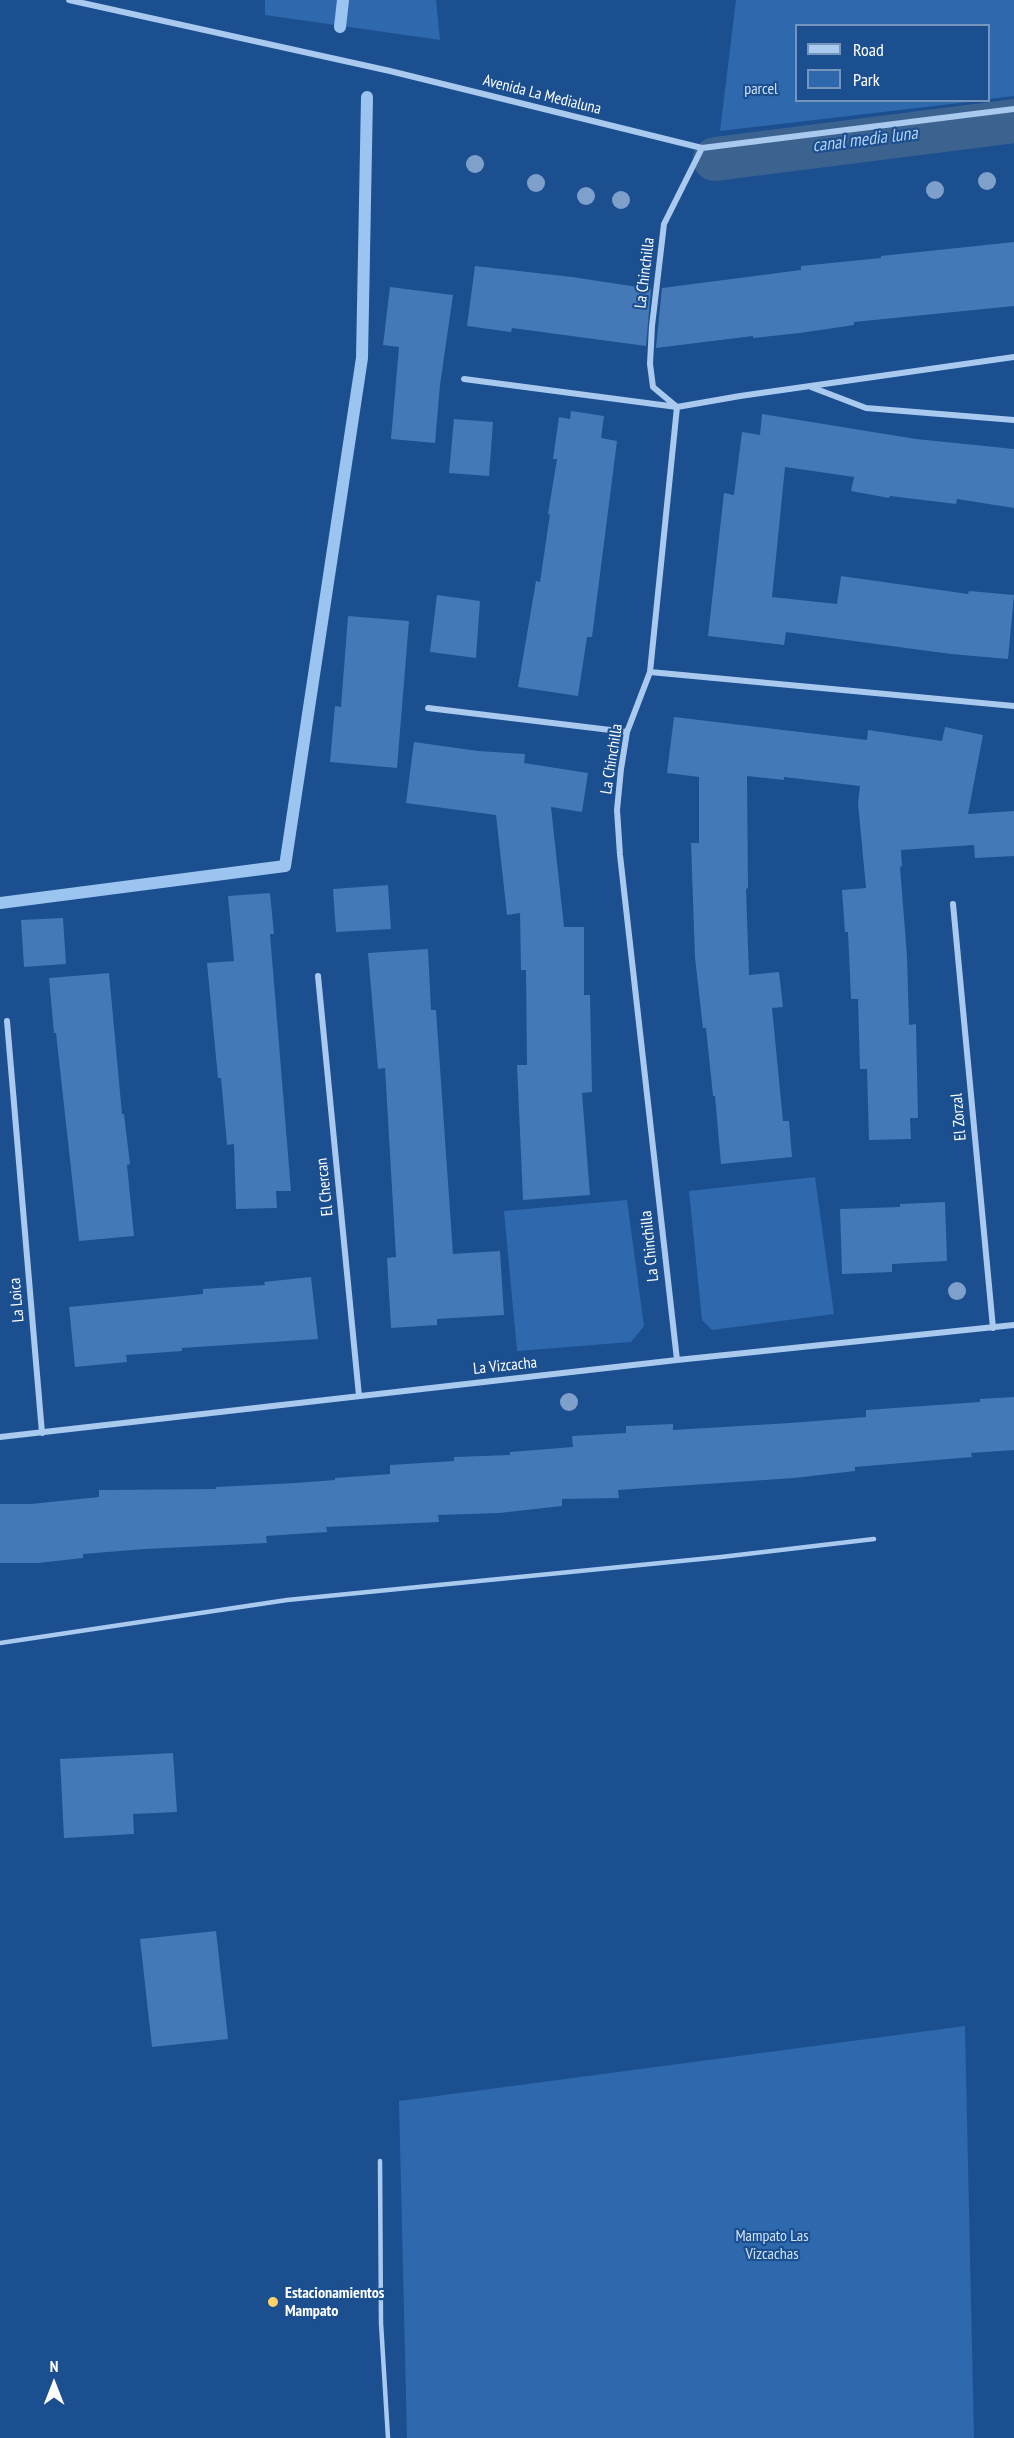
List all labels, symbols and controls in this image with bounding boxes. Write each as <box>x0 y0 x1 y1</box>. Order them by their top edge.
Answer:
legend <box>795 24 990 102</box>
text: Road <box>853 38 884 61</box>
text: Park <box>853 68 880 91</box>
street label: Avenida La Medialuna <box>481 71 603 119</box>
park label: parcel <box>744 79 778 99</box>
water label: canal media luna <box>811 123 919 157</box>
street label: La Chinchilla <box>631 237 659 309</box>
street label: La Chinchilla <box>597 722 627 796</box>
street label: El Zorzal <box>947 1092 971 1142</box>
street label: El Chercan <box>312 1157 338 1217</box>
street label: La Chinchilla <box>637 1210 663 1282</box>
street label: La Loica <box>5 1277 29 1323</box>
street label: La Vizcacha <box>472 1353 538 1379</box>
park label: Mampato Las Vizcachas <box>735 2226 809 2264</box>
place label: Estacionamientos Mampato <box>285 2283 384 2321</box>
marker: Estacionamientos Mampato <box>266 2295 280 2309</box>
north arrow <box>24 2354 84 2414</box>
text: N <box>50 2356 58 2376</box>

